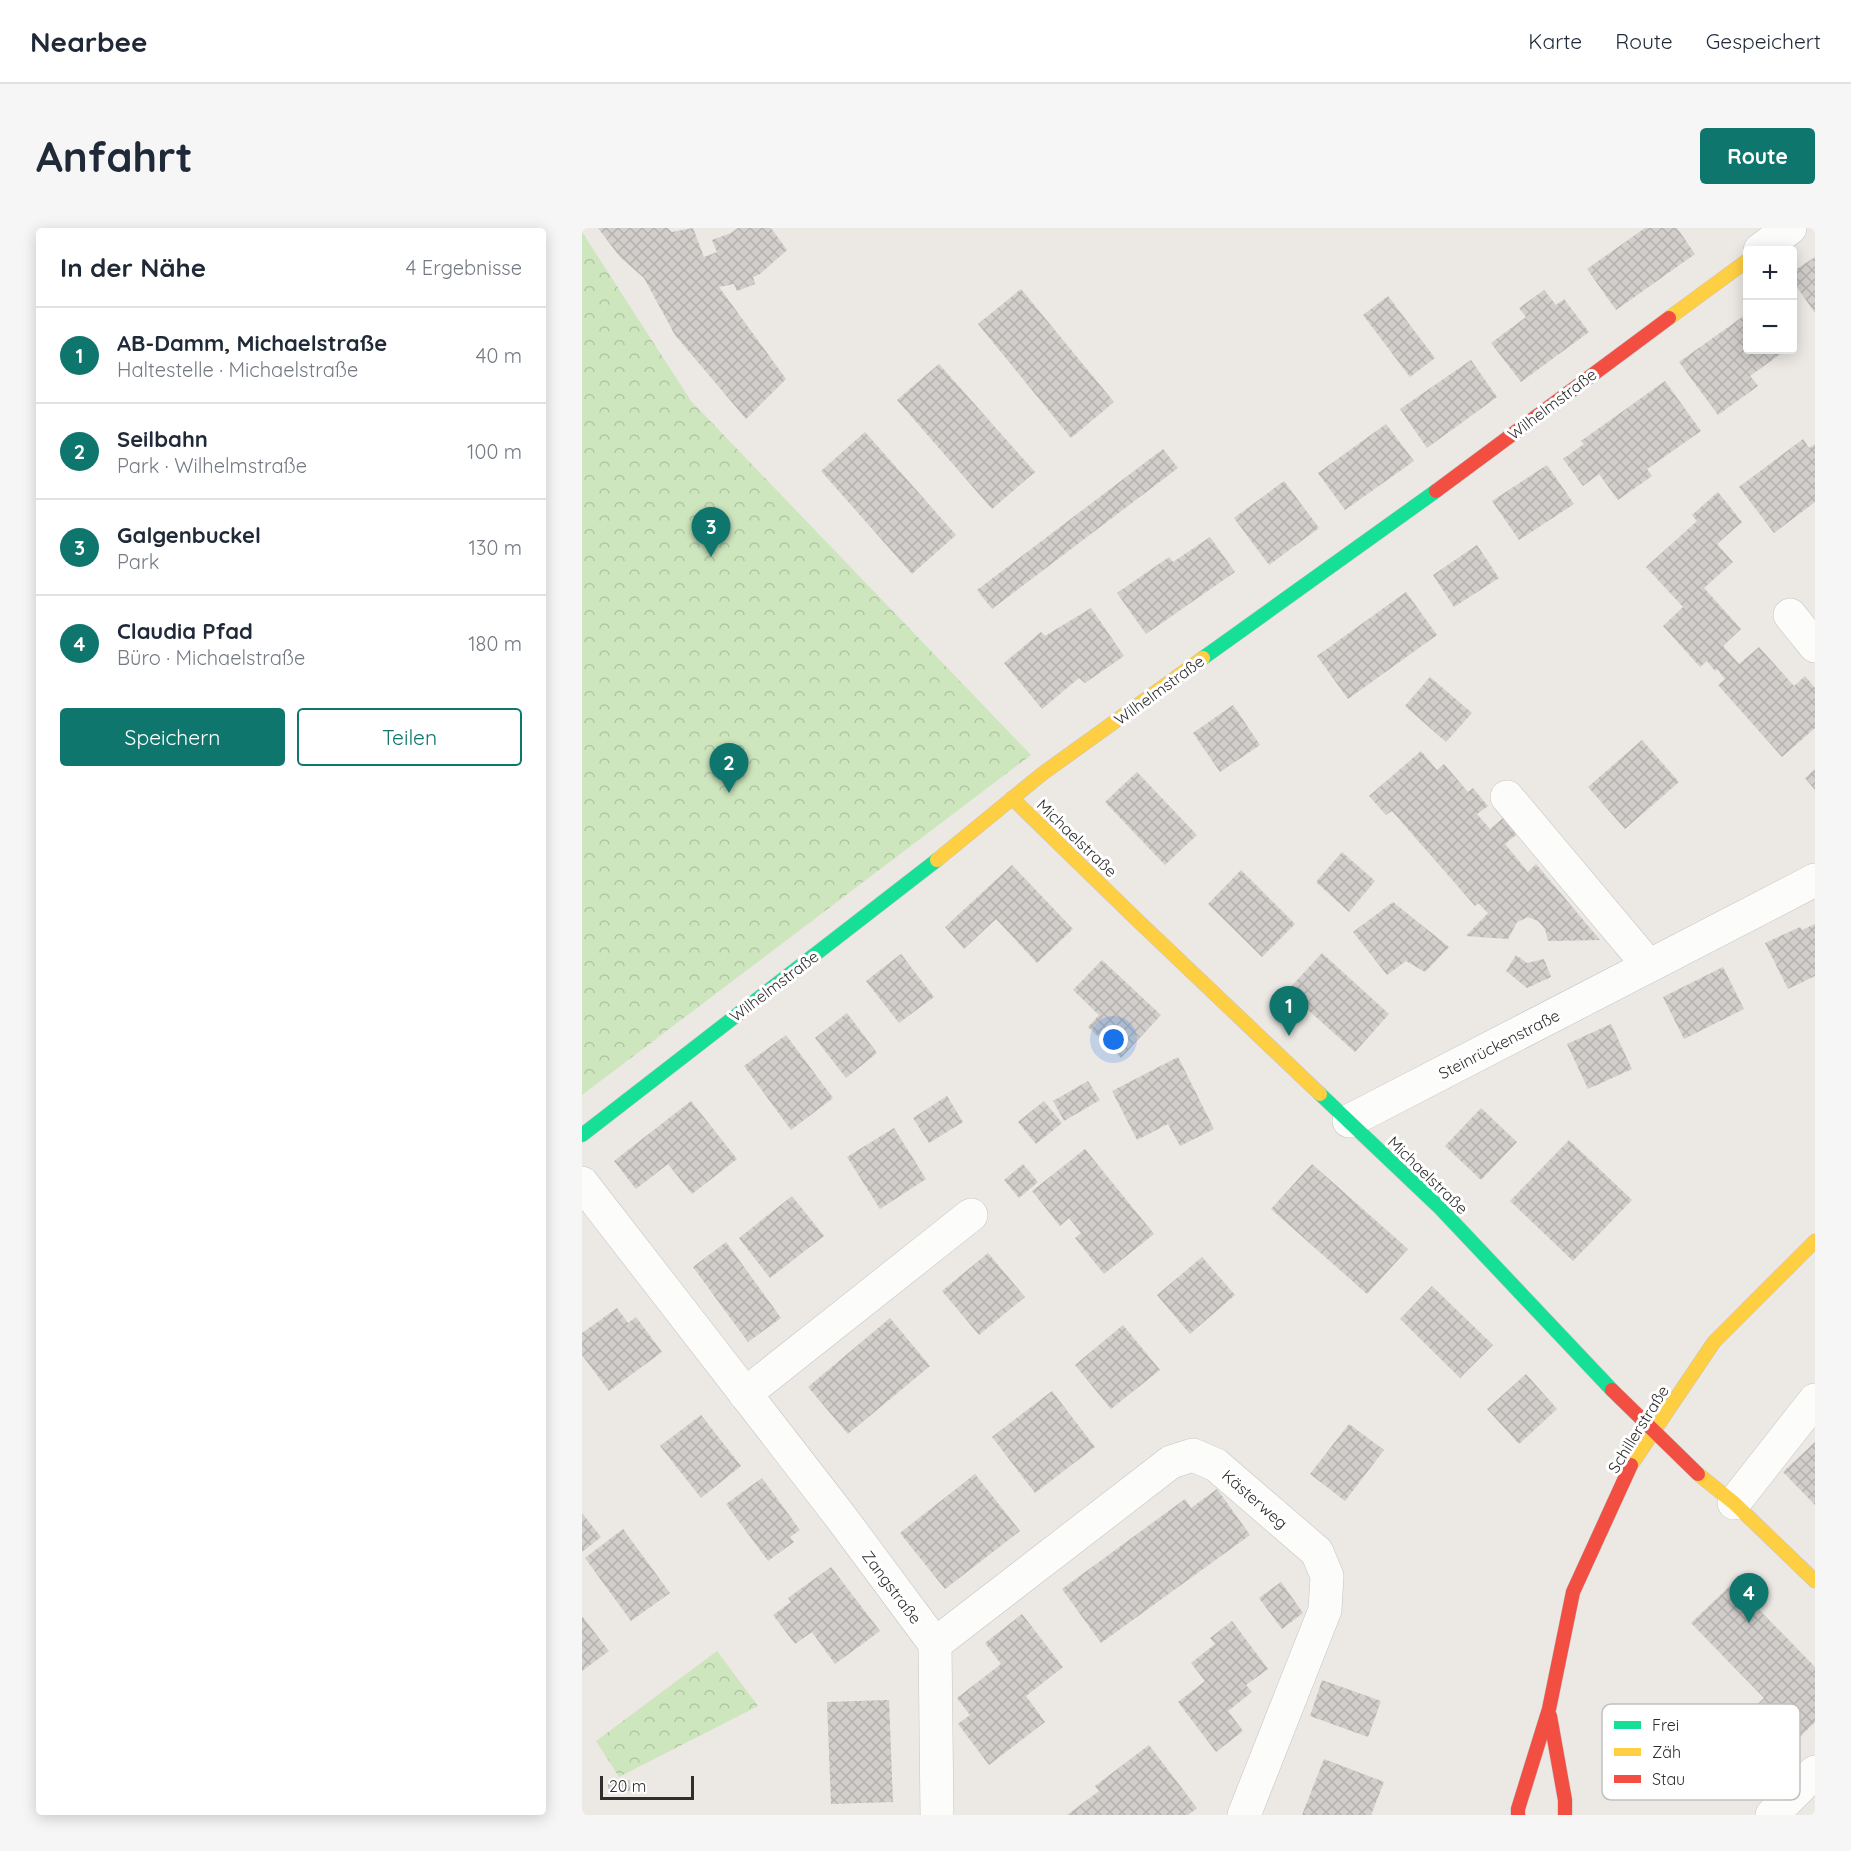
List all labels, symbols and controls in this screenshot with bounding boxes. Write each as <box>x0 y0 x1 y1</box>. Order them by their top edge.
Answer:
text: Nearbee <box>30 24 148 59</box>
text: Karte <box>1528 28 1582 54</box>
text: Route <box>1615 28 1673 54</box>
text: Gespeichert <box>1706 28 1821 54</box>
button: Route <box>1700 128 1815 184</box>
text: Anfahrt <box>36 130 193 183</box>
map controls <box>1743 246 1797 354</box>
button: + <box>1743 246 1797 300</box>
text: In der Nähe <box>60 251 206 284</box>
text: 4 Ergebnisse <box>406 255 522 280</box>
button: − <box>1743 300 1797 354</box>
text: AB-Damm, Michaelstraße <box>117 329 387 357</box>
text: 1 <box>76 343 83 368</box>
text: 40 m <box>476 343 522 368</box>
text: Haltestelle · Michaelstraße <box>117 357 358 382</box>
street label: Wilhelmstraße <box>1504 364 1600 444</box>
text: Seilbahn <box>117 425 208 453</box>
text: 2 <box>74 439 85 464</box>
text: 100 m <box>467 439 522 464</box>
text: Park · Wilhelmstraße <box>117 453 307 478</box>
pin: 3 <box>692 508 730 557</box>
text: Galgenbuckel <box>117 521 261 549</box>
text: 3 <box>74 535 85 560</box>
text: 130 m <box>469 535 522 560</box>
text: Park <box>117 549 159 574</box>
text: Claudia Pfad <box>117 617 253 645</box>
text: 4 <box>74 631 85 656</box>
text: 180 m <box>468 631 522 656</box>
text: Büro · Michaelstraße <box>117 645 305 670</box>
street label: Wilhelmstraße <box>1110 651 1208 729</box>
button: Speichern <box>60 708 285 766</box>
button: Teilen <box>297 708 522 766</box>
pin: 2 <box>710 744 748 793</box>
street label: Michaelstraße <box>1033 795 1121 881</box>
street label: Wilhelmstraße <box>726 946 822 1026</box>
pin: 1 <box>1270 986 1308 1036</box>
street label: Steinrückenstraße <box>1435 1005 1563 1083</box>
your location <box>1099 1025 1128 1054</box>
street label: Michaelstraße <box>1384 1132 1472 1218</box>
street label: Schillerstraße <box>1603 1381 1673 1477</box>
street label: Kästerweg <box>1218 1465 1292 1533</box>
street label: Zangstraße <box>858 1546 926 1628</box>
pin: 4 <box>1730 1574 1768 1623</box>
legend <box>1602 1704 1800 1800</box>
text: Frei <box>1652 1715 1679 1735</box>
text: Zäh <box>1652 1742 1681 1762</box>
text: Stau <box>1652 1769 1685 1789</box>
scale bar <box>600 1773 694 1800</box>
text: 20 m <box>609 1776 646 1796</box>

